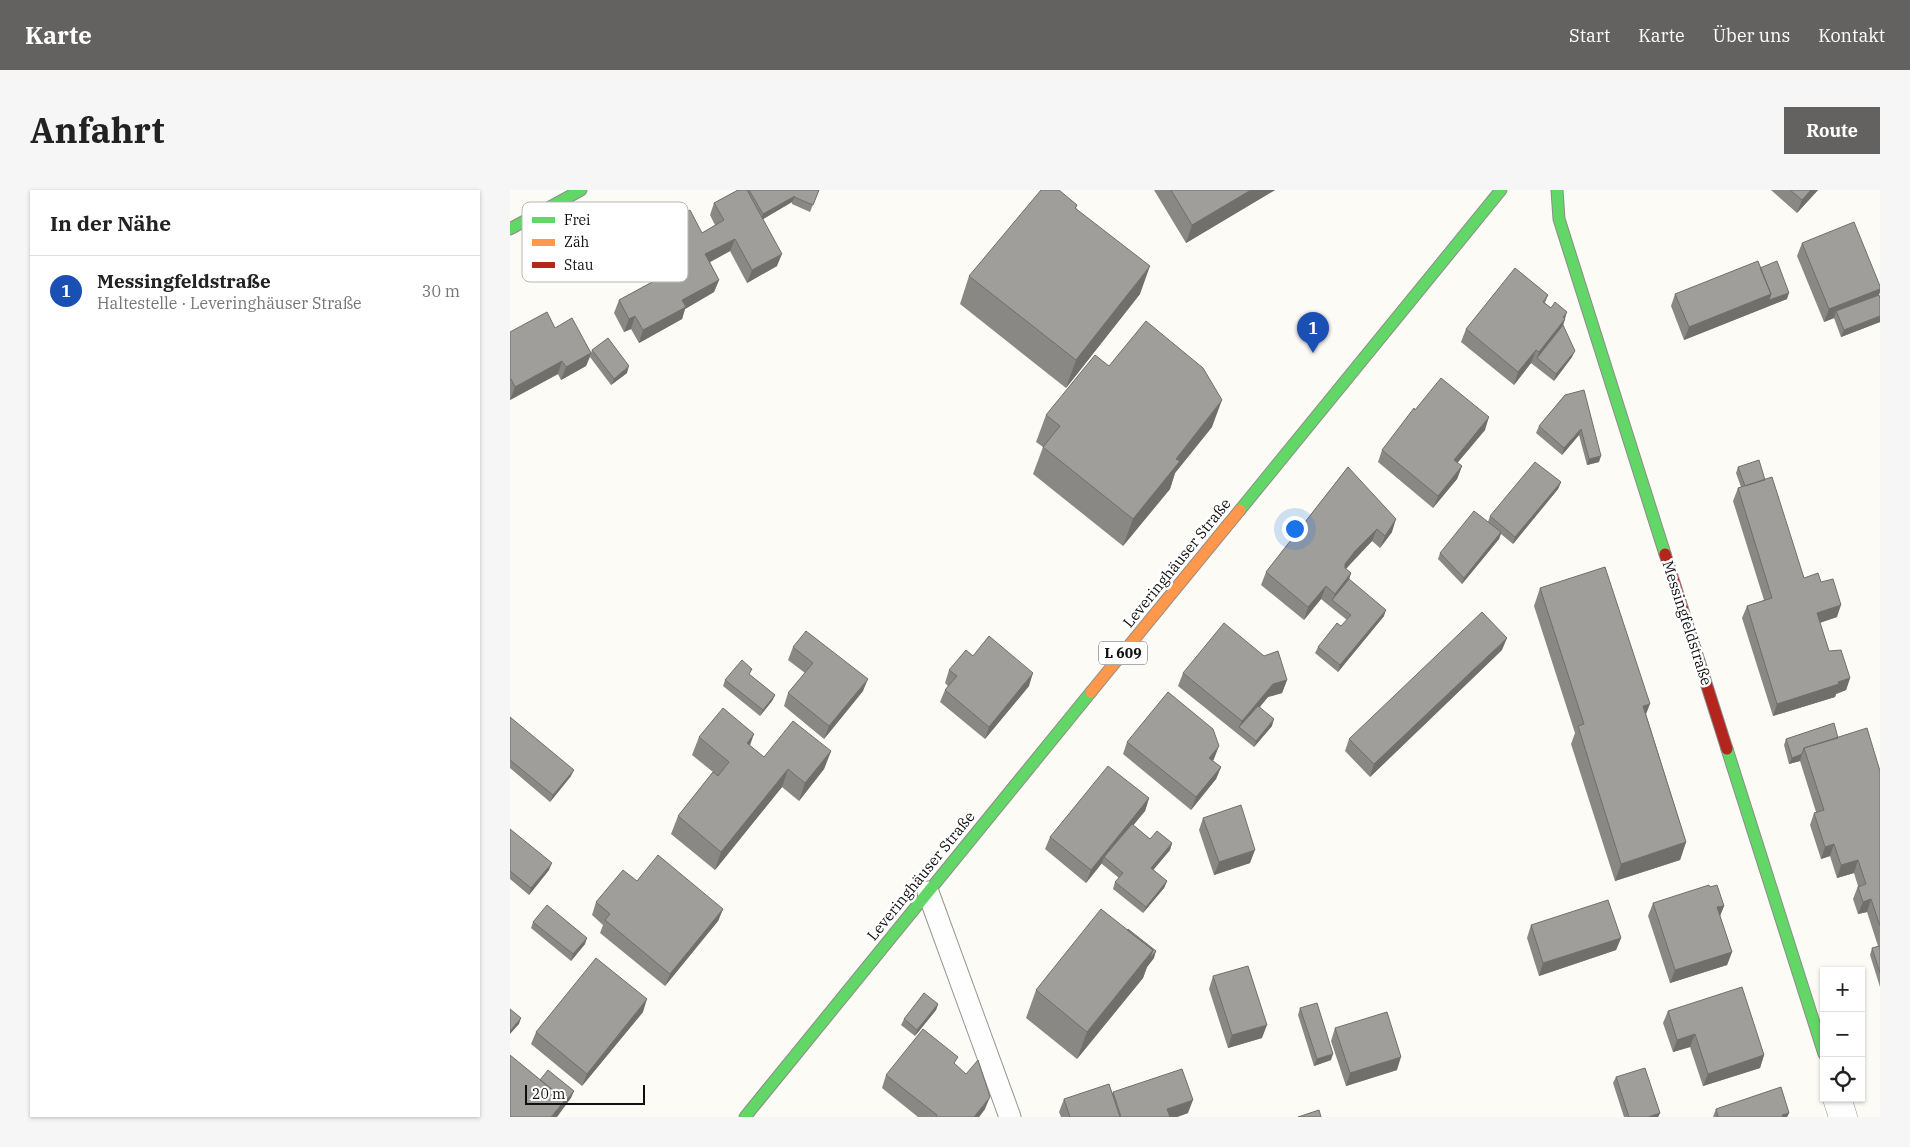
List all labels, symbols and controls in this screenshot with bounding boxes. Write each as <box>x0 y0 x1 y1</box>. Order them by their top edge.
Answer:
text: Karte <box>25 19 92 51</box>
text: Start <box>1569 24 1610 47</box>
text: Karte <box>1638 24 1685 47</box>
text: Über uns <box>1713 24 1790 47</box>
text: Kontakt <box>1818 24 1885 47</box>
text: Anfahrt <box>30 107 164 153</box>
button: Route <box>1784 107 1880 154</box>
legend <box>522 202 688 282</box>
text: In der Nähe <box>50 209 171 237</box>
text: Frei <box>564 211 591 229</box>
text: Zäh <box>564 233 590 251</box>
text: Stau <box>564 256 594 274</box>
text: Messingfeldstraße <box>97 269 271 293</box>
text: 1 <box>61 281 71 301</box>
text: 30 m <box>422 281 460 301</box>
text: Haltestelle · Leveringhäuser Straße <box>97 293 362 313</box>
pin: 1 <box>1297 312 1329 353</box>
street label: Leveringhäuser Straße <box>1119 494 1235 631</box>
your location <box>1282 516 1308 542</box>
street label: Messingfeldstraße <box>1658 558 1717 688</box>
road number: L 609 <box>1099 642 1147 664</box>
street label: Leveringhäuser Straße <box>863 807 979 944</box>
map controls <box>1820 967 1865 1102</box>
button: + <box>1820 967 1865 1012</box>
button: − <box>1820 1012 1865 1057</box>
button: locate <box>1820 1057 1865 1102</box>
scale bar <box>525 1082 645 1105</box>
text: 20 m <box>532 1085 565 1103</box>

